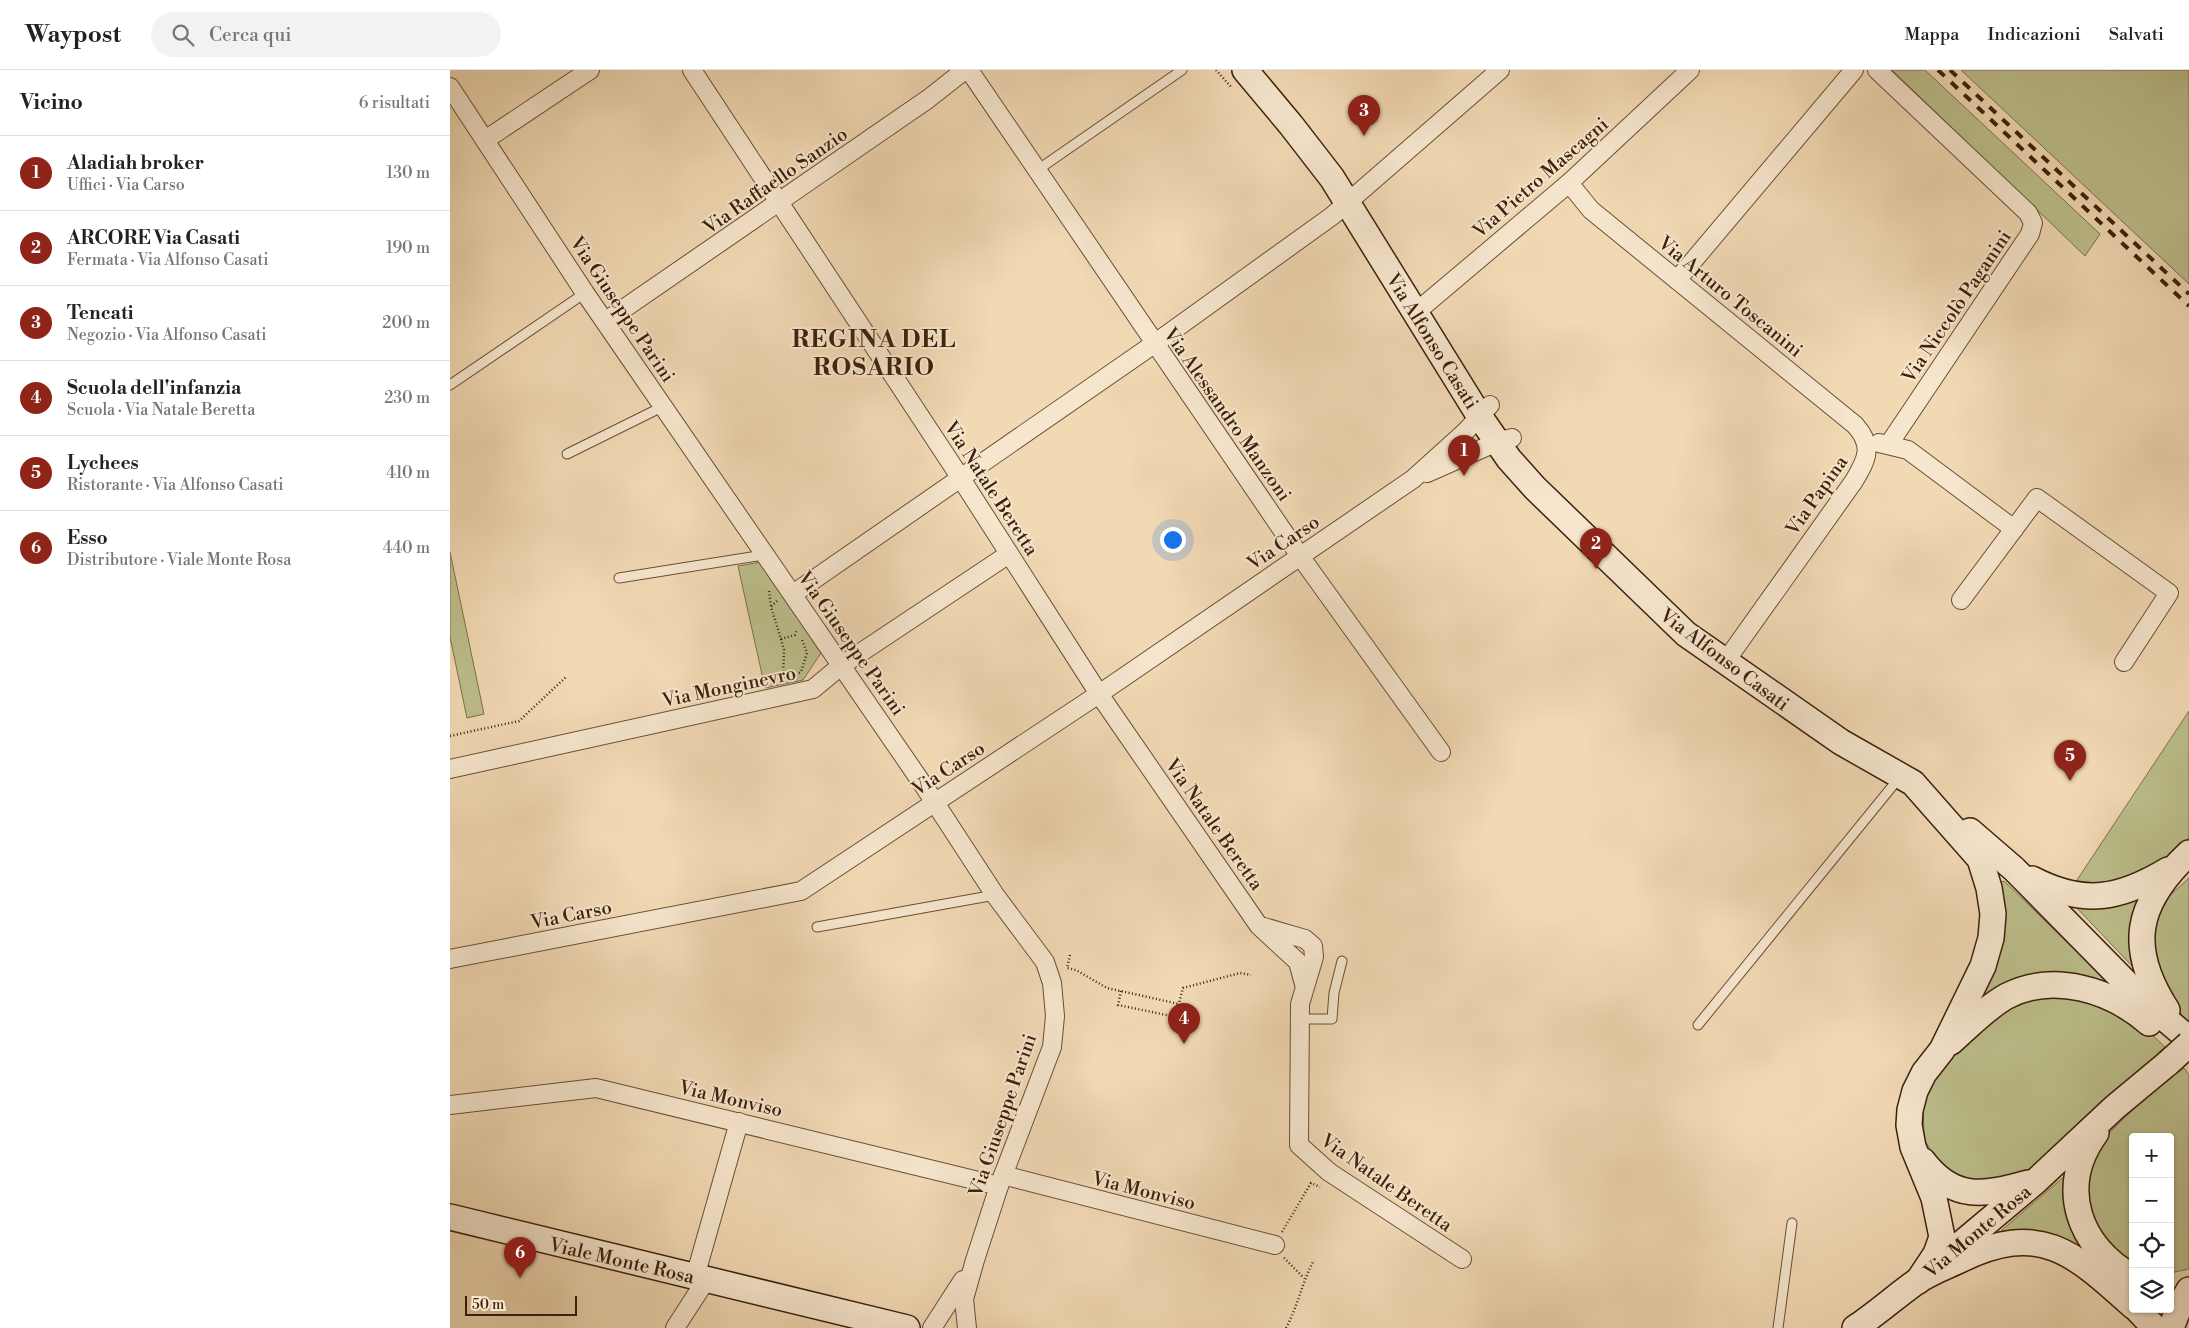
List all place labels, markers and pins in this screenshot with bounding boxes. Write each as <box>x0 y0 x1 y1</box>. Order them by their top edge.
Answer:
pin: 3 <box>1348 95 1380 136</box>
pin: 1 <box>1448 435 1480 476</box>
pin: 2 <box>1580 528 1612 569</box>
pin: 5 <box>2054 740 2086 781</box>
pin: 4 <box>1168 1003 1200 1044</box>
pin: 6 <box>504 1237 536 1278</box>

